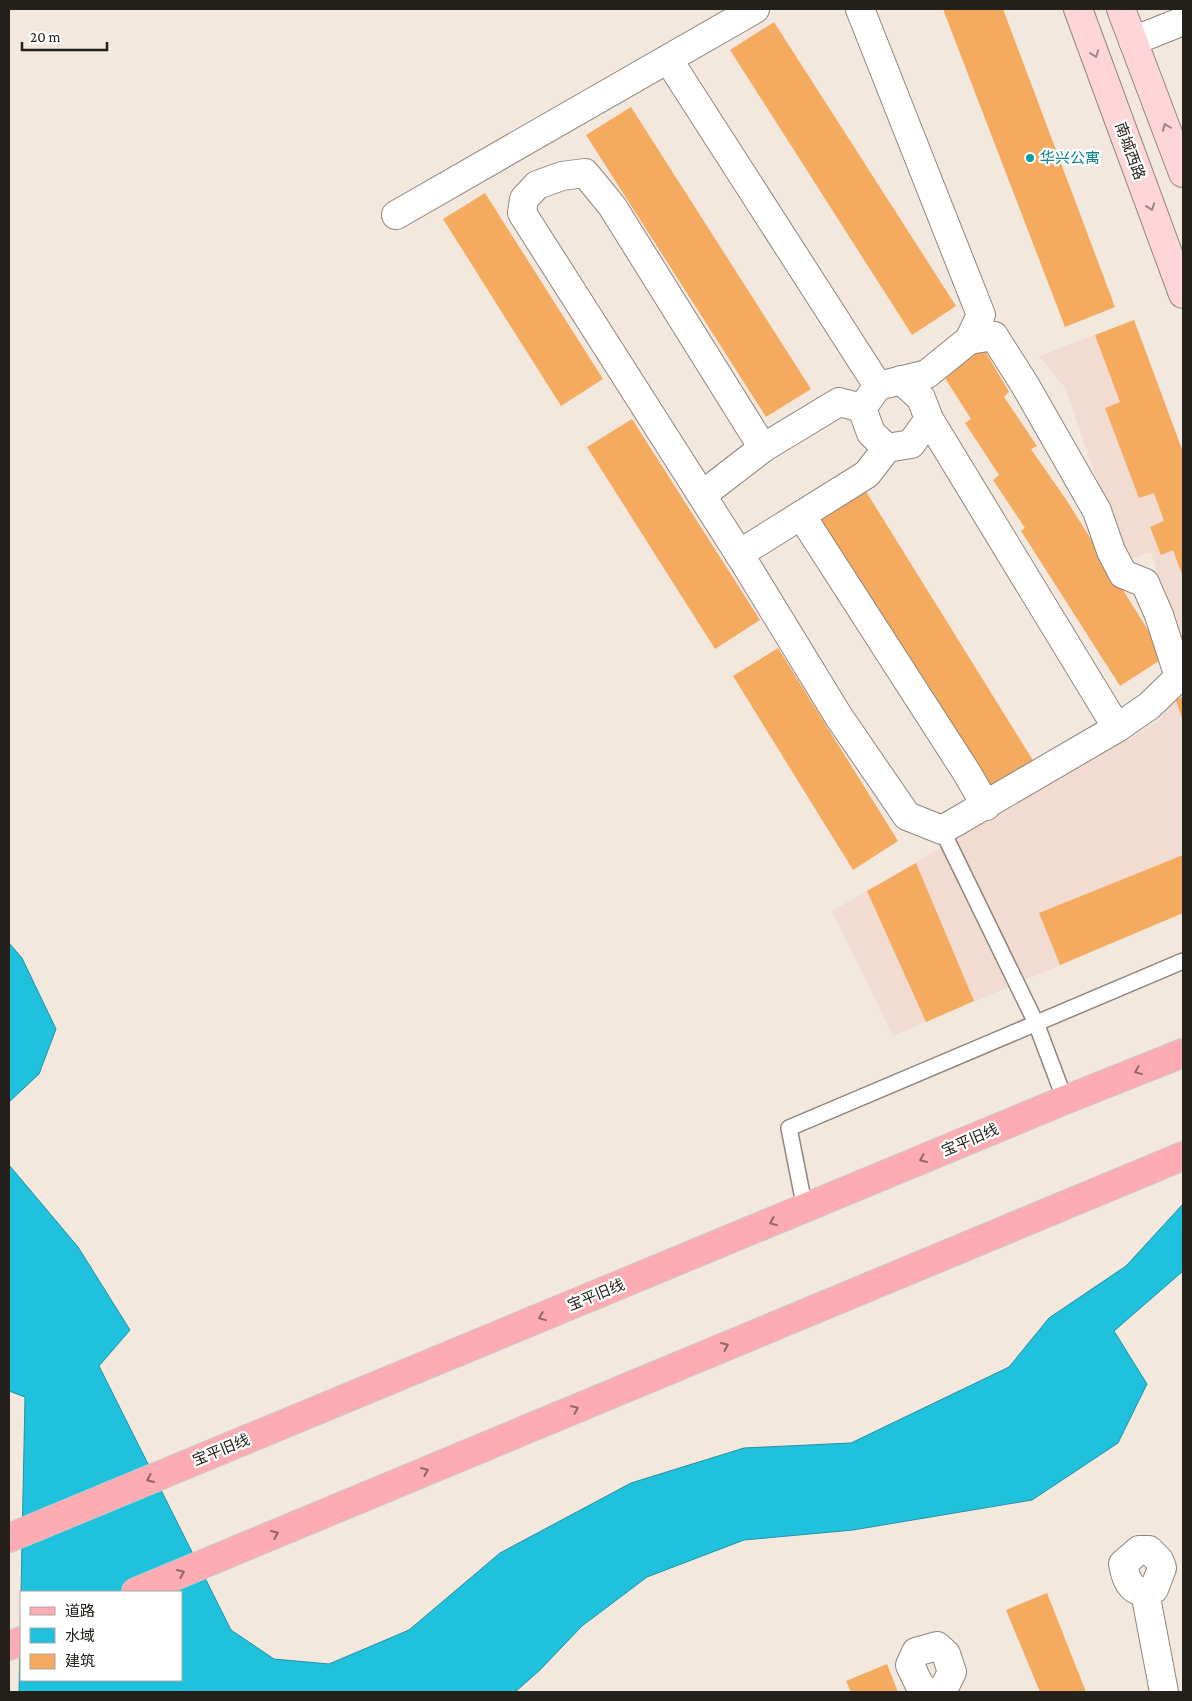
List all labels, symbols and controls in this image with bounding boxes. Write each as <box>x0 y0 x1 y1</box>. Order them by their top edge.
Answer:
scale bar <box>22 20 108 52</box>
text: 20 m <box>30 29 61 45</box>
one-way arrow <box>1089 50 1099 58</box>
street label: 南城西路 <box>1112 120 1148 182</box>
one-way arrow <box>1162 123 1172 132</box>
place label: 华兴公寓 <box>1040 149 1100 166</box>
marker: 华兴公寓 <box>1024 152 1036 164</box>
one-way arrow <box>1145 202 1155 211</box>
one-way arrow <box>1134 1065 1143 1075</box>
street label: 宝平旧线 <box>939 1121 1001 1159</box>
one-way arrow <box>919 1153 928 1164</box>
one-way arrow <box>769 1215 778 1226</box>
street label: 宝平旧线 <box>565 1276 627 1314</box>
one-way arrow <box>538 1311 547 1322</box>
one-way arrow <box>720 1342 729 1353</box>
one-way arrow <box>570 1405 579 1415</box>
street label: 宝平旧线 <box>190 1431 252 1469</box>
one-way arrow <box>420 1467 429 1478</box>
one-way arrow <box>146 1473 155 1484</box>
one-way arrow <box>270 1529 279 1540</box>
one-way arrow <box>176 1569 185 1580</box>
legend <box>20 1591 182 1681</box>
text: 道路 <box>65 1603 95 1619</box>
text: 水域 <box>65 1628 95 1644</box>
text: 建筑 <box>65 1653 95 1669</box>

